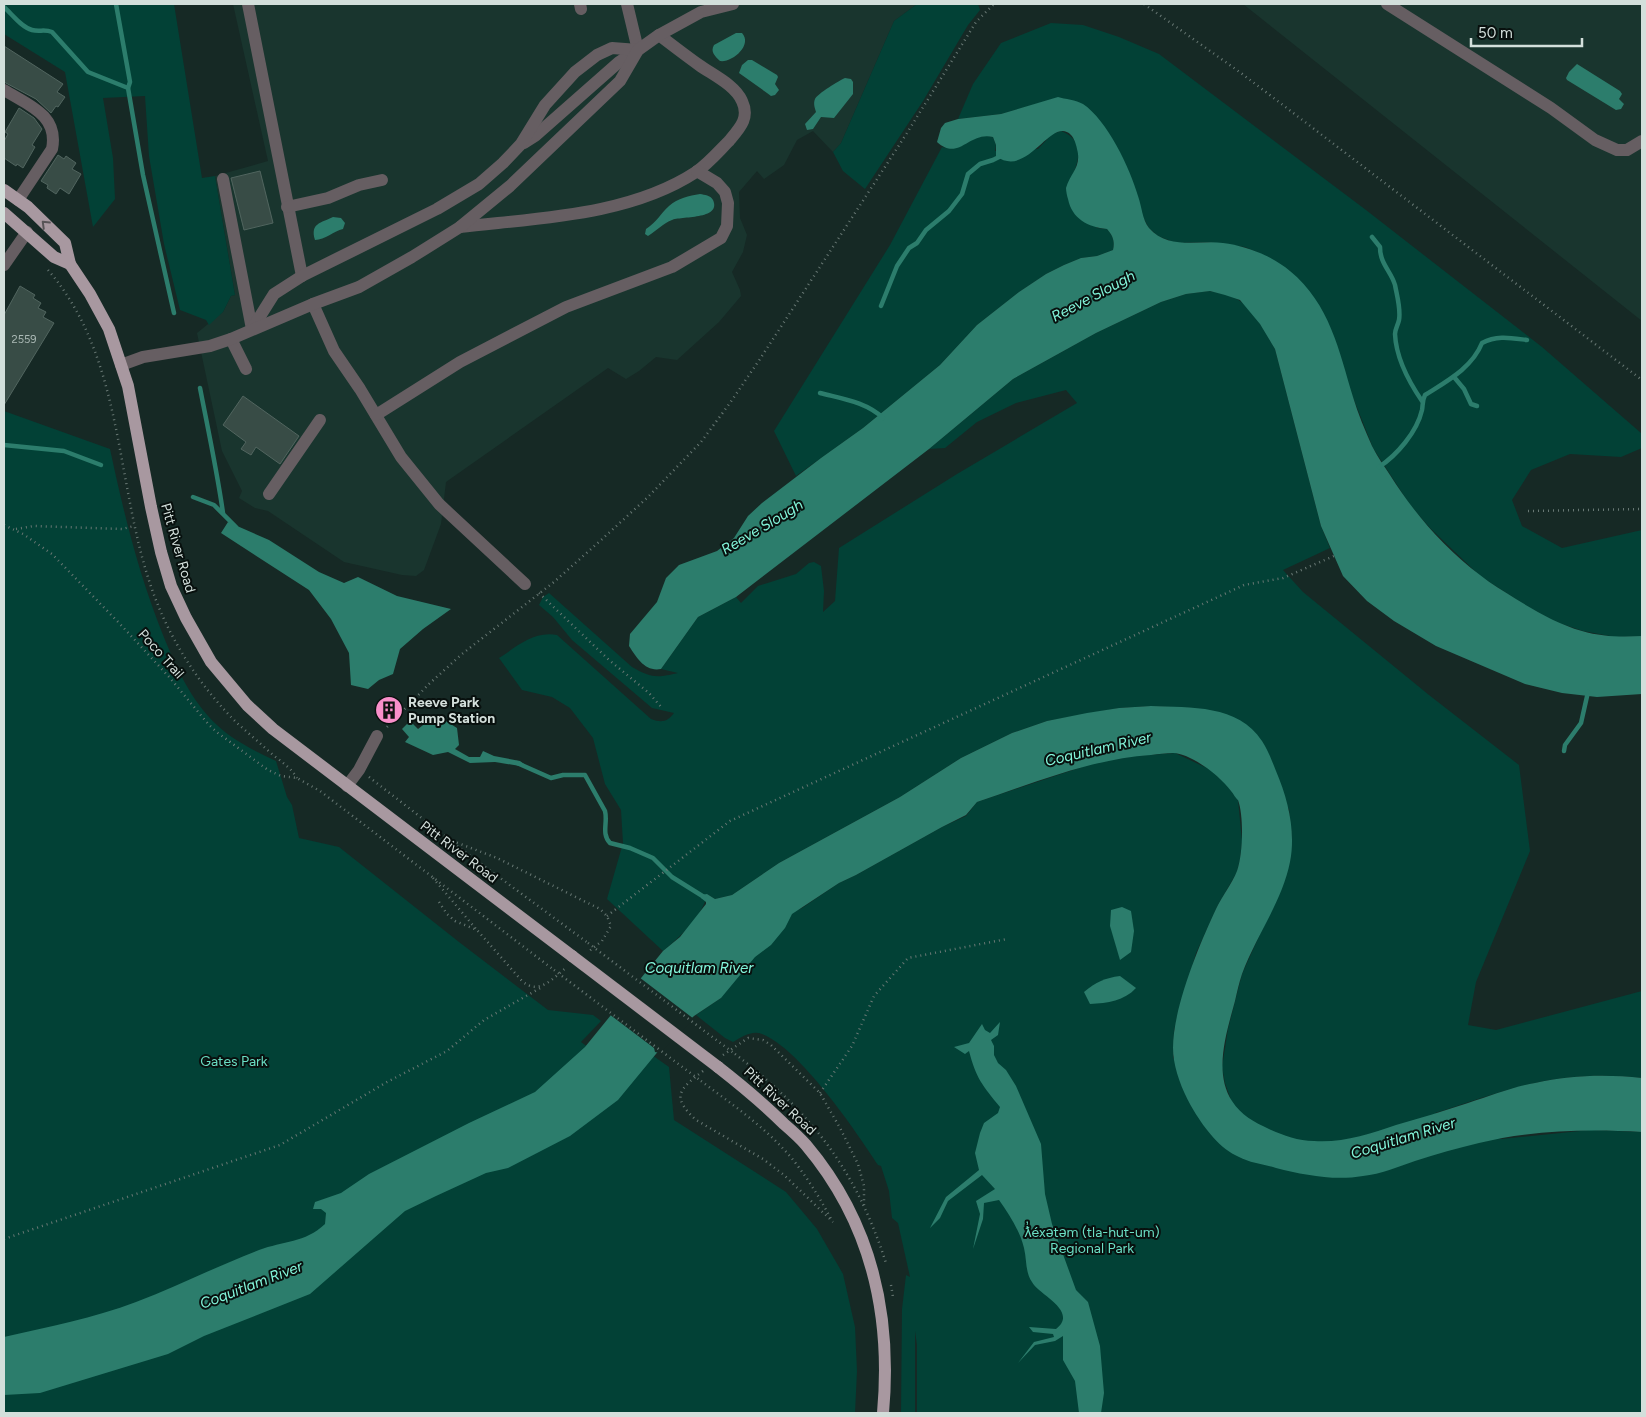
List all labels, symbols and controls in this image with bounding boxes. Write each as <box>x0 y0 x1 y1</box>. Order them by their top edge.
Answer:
scale bar <box>1471 15 1582 47</box>
text: 50 m <box>1478 24 1513 42</box>
one-way arrow <box>42 221 51 230</box>
water label: Reeve Slough <box>1048 266 1138 326</box>
house number: 2559 <box>11 333 37 346</box>
water label: Reeve Slough <box>718 496 806 558</box>
street label: Pitt River Road <box>157 501 199 595</box>
street label: Poco Trail <box>134 626 188 682</box>
place label: Reeve Park Pump Station <box>408 694 495 727</box>
building icon: Reeve Park Pump Station <box>374 695 404 725</box>
water label: Coquitlam River <box>1043 728 1154 770</box>
street label: Pitt River Road <box>417 817 501 887</box>
water label: Coquitlam River <box>645 959 754 977</box>
park label: Gates Park <box>200 1053 268 1070</box>
street label: Pitt River Road <box>740 1063 820 1139</box>
water label: Coquitlam River <box>1348 1113 1458 1162</box>
park label: ƛ̓éxətəm (tla-hut-um) Regional Park <box>1024 1221 1160 1257</box>
water label: Coquitlam River <box>197 1257 306 1313</box>

